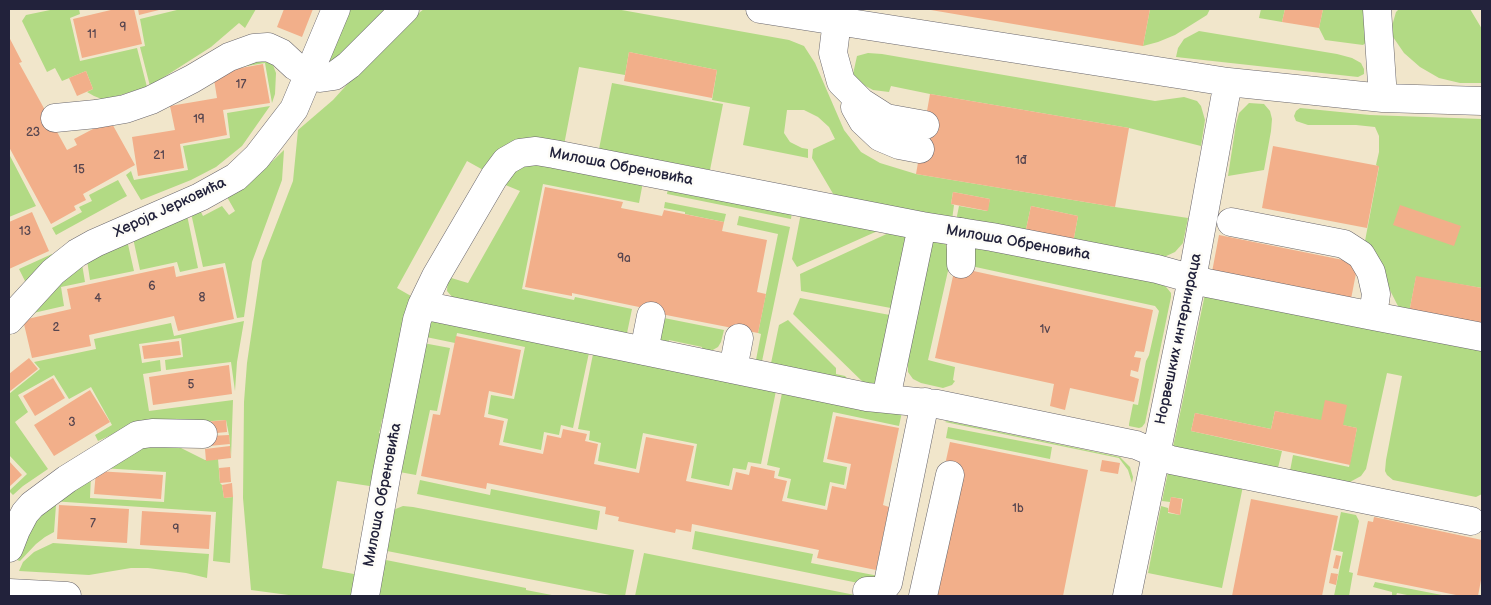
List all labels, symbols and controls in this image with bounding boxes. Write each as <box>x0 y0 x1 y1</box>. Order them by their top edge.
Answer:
house number: 9 <box>120 21 126 35</box>
house number: 11 <box>87 28 97 42</box>
house number: 17 <box>236 78 246 92</box>
house number: 19 <box>193 113 205 127</box>
house number: 23 <box>26 126 40 140</box>
street label: Милоша Обреновића <box>547 144 695 190</box>
house number: 21 <box>153 149 165 163</box>
house number: 1đ <box>1015 154 1027 168</box>
house number: 15 <box>73 163 85 177</box>
street label: Хероја Јерковића <box>111 174 229 242</box>
street label: Милоша Обреновића <box>944 221 1092 265</box>
house number: 13 <box>19 225 31 239</box>
house number: 9a <box>617 252 631 266</box>
street label: Норвешких интернираца <box>1152 252 1206 426</box>
house number: 6 <box>148 280 156 294</box>
house number: 8 <box>199 291 205 305</box>
house number: 4 <box>94 292 102 306</box>
house number: 2 <box>52 321 60 335</box>
house number: 1v <box>1040 323 1050 337</box>
house number: 5 <box>188 378 194 392</box>
house number: 3 <box>68 416 76 430</box>
street label: Милоша Обреновића <box>360 421 406 569</box>
house number: 1b <box>1012 502 1024 516</box>
house number: 7 <box>90 517 96 531</box>
house number: 9 <box>173 523 179 537</box>

